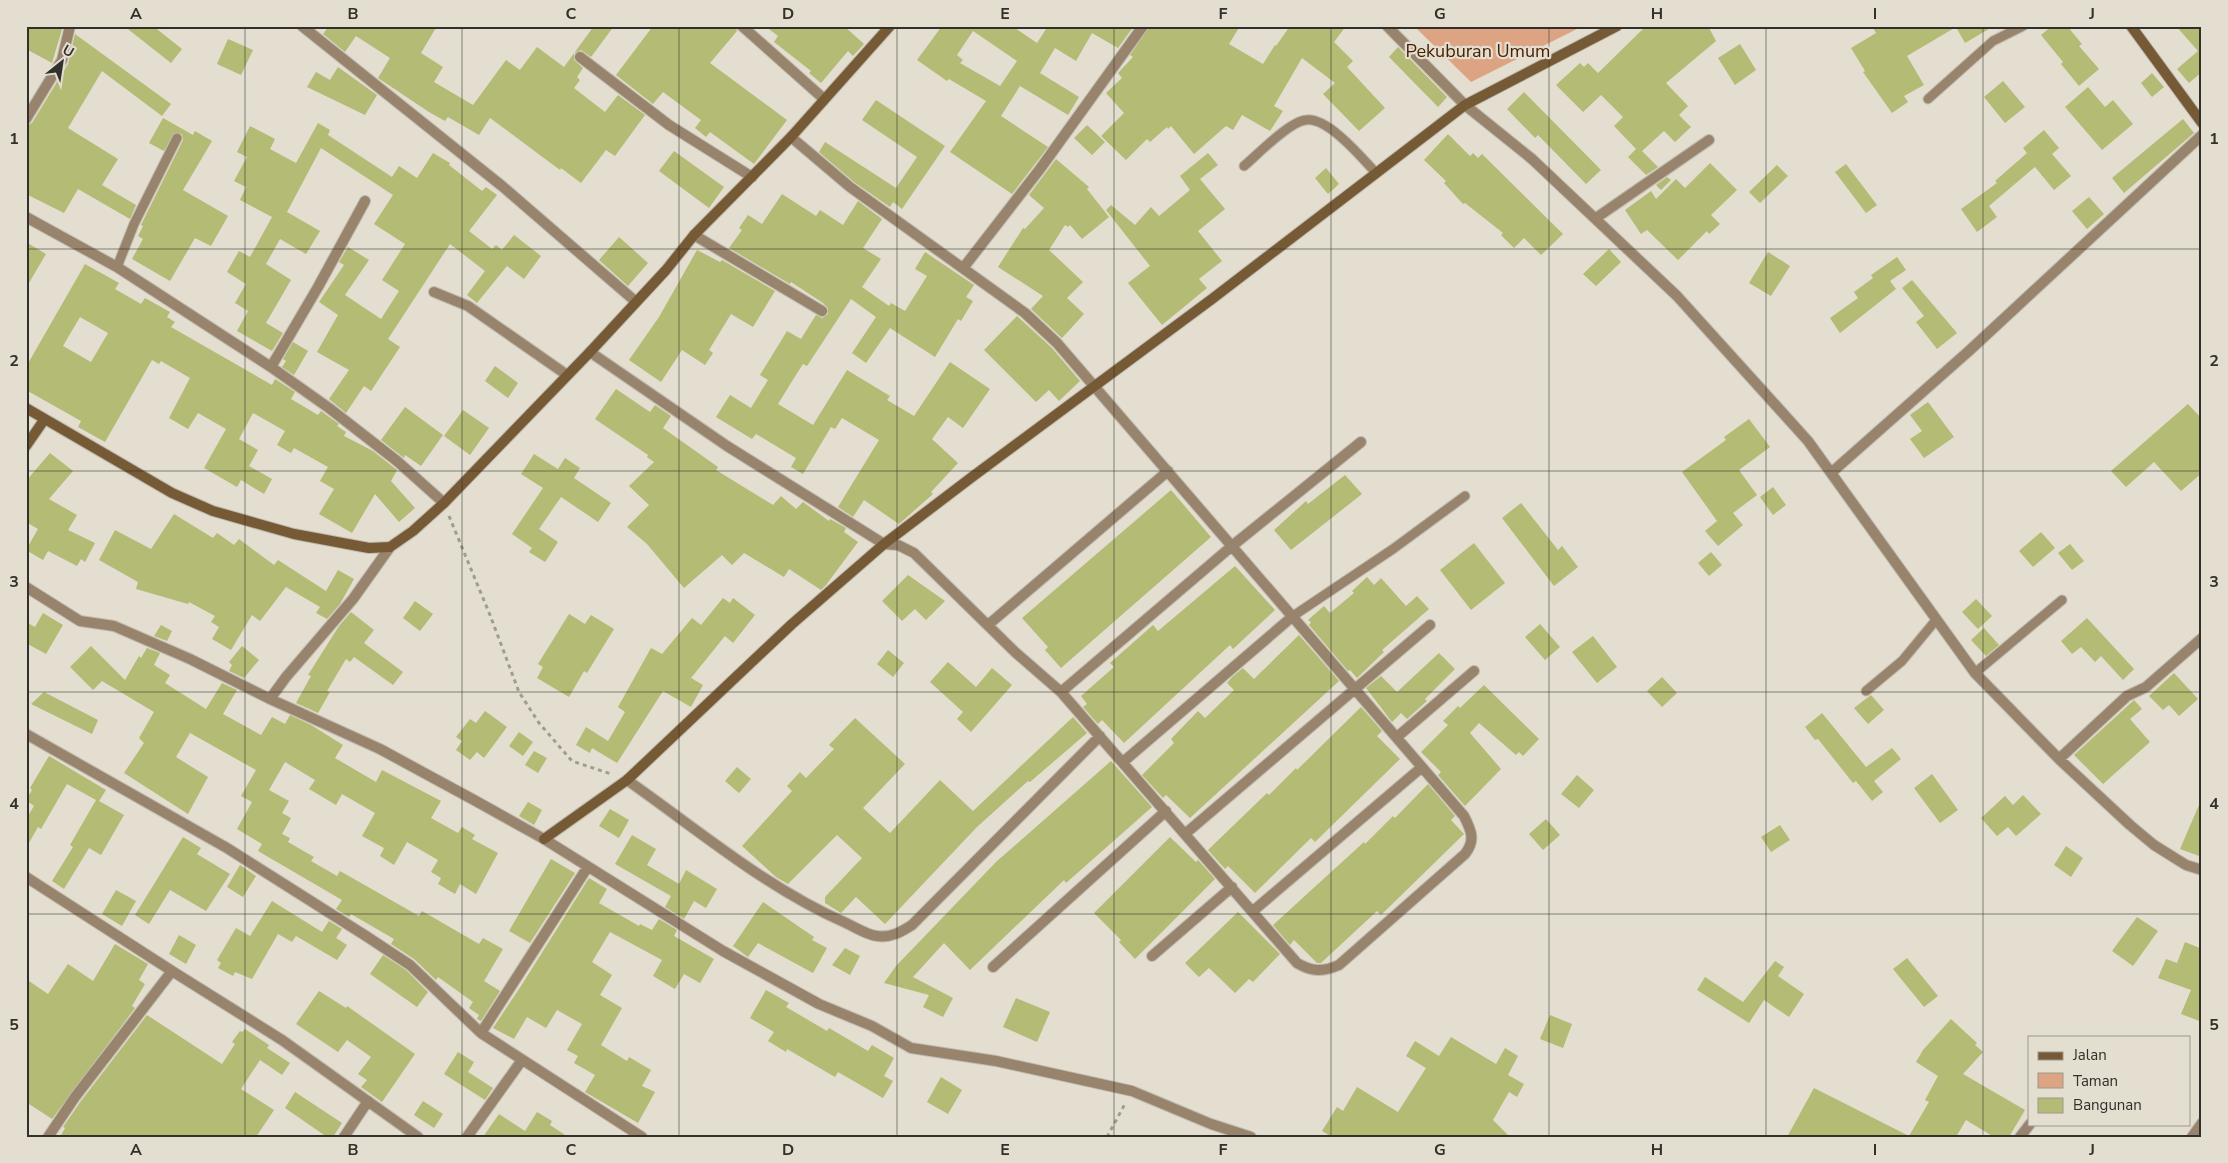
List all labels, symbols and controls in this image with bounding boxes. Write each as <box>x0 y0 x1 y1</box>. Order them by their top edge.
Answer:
text: A <box>130 3 142 25</box>
text: B <box>347 3 359 25</box>
text: C <box>566 3 577 25</box>
text: D <box>782 3 794 25</box>
text: E <box>1000 3 1010 25</box>
text: F <box>1219 3 1228 25</box>
text: G <box>1434 3 1446 25</box>
text: H <box>1651 3 1663 25</box>
text: I <box>1873 3 1877 25</box>
text: J <box>2088 3 2095 25</box>
north arrow <box>38 38 88 88</box>
park label: Pekuburan Umum <box>1405 39 1551 63</box>
text: U <box>59 40 77 62</box>
text: 1 <box>9 128 19 150</box>
text: 1 <box>2209 128 2219 150</box>
text: 2 <box>9 350 19 372</box>
text: 2 <box>2209 350 2219 372</box>
text: 3 <box>9 571 19 593</box>
text: 3 <box>2209 571 2219 593</box>
text: 4 <box>9 793 19 815</box>
text: 4 <box>2209 793 2219 815</box>
text: 5 <box>9 1014 19 1036</box>
text: 5 <box>2209 1014 2219 1036</box>
legend <box>2028 1036 2190 1126</box>
text: Jalan <box>2072 1045 2107 1065</box>
text: Taman <box>2073 1071 2118 1091</box>
text: Bangunan <box>2073 1095 2142 1115</box>
text: A <box>130 1139 142 1161</box>
text: B <box>347 1139 359 1161</box>
text: C <box>566 1139 577 1161</box>
text: D <box>782 1139 794 1161</box>
text: E <box>1000 1139 1010 1161</box>
text: F <box>1219 1139 1228 1161</box>
text: G <box>1434 1139 1446 1161</box>
text: H <box>1651 1139 1663 1161</box>
text: I <box>1873 1139 1877 1161</box>
text: J <box>2088 1139 2095 1161</box>

